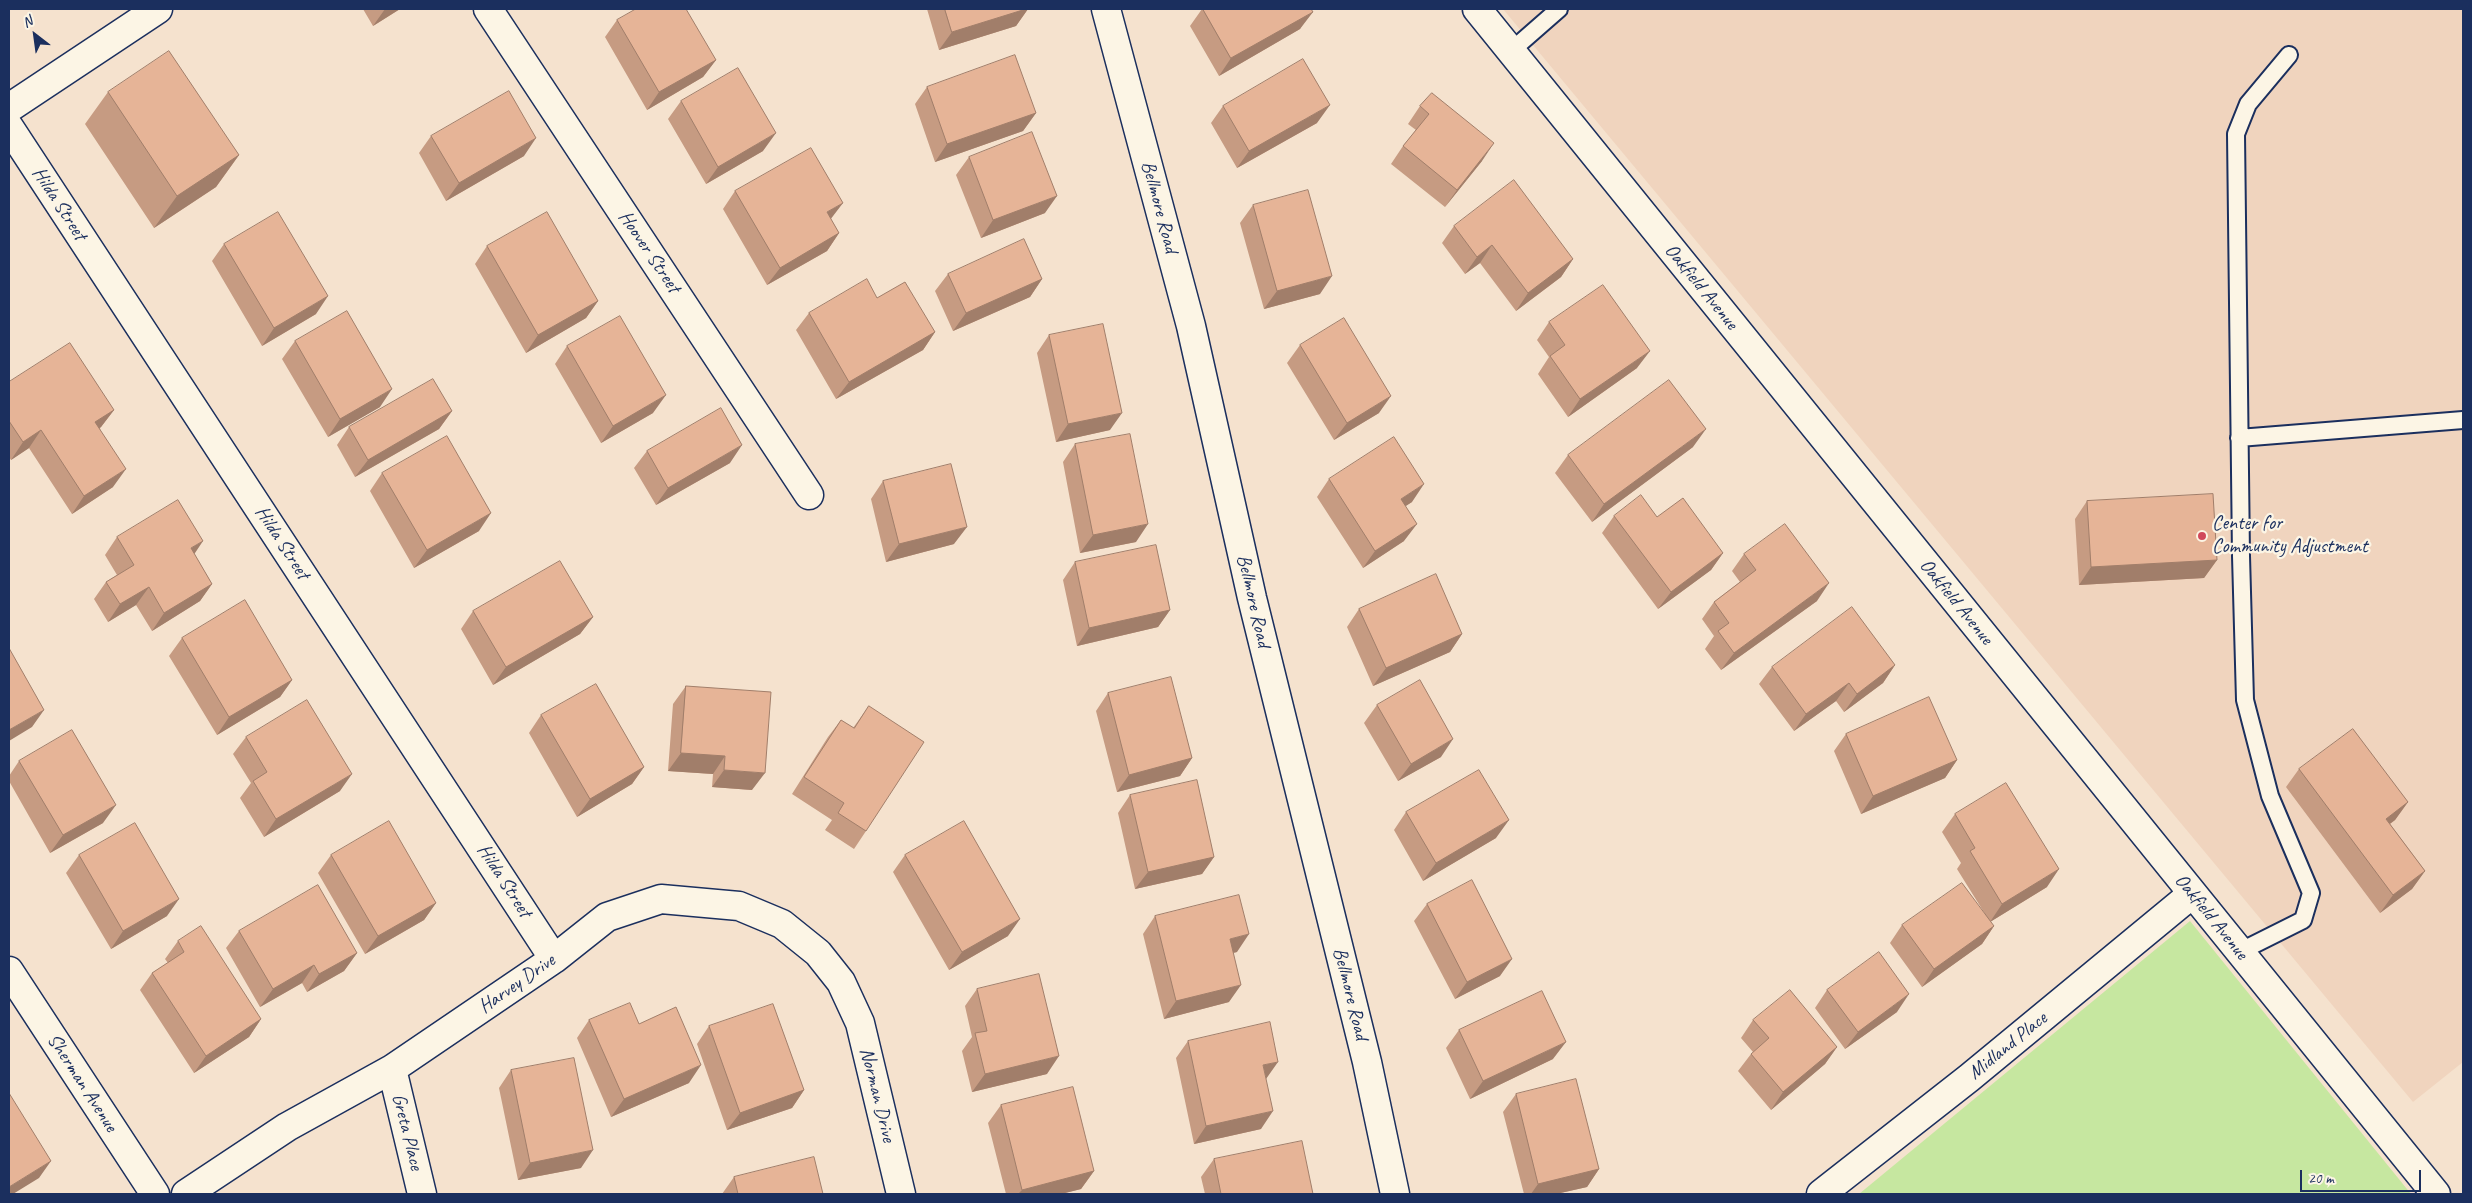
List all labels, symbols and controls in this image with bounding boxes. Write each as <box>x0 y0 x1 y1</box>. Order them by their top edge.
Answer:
north arrow <box>10 10 60 60</box>
text: N <box>19 12 35 31</box>
street label: Bellmore Road <box>1135 158 1183 256</box>
street label: Hilda Street <box>26 163 92 245</box>
street label: Hoover Street <box>613 206 685 298</box>
street label: Oakfield Avenue <box>1659 239 1743 335</box>
street label: Hilda Street <box>249 502 315 584</box>
place label: Center for Community Adjustment <box>2212 512 2368 559</box>
marker: Center for Community Adjustment <box>2196 530 2208 542</box>
street label: Bellmore Road <box>1231 552 1275 650</box>
street label: Oakfield Avenue <box>1914 554 1998 650</box>
street label: Hilda Street <box>471 840 537 922</box>
street label: Oakfield Avenue <box>2169 869 2253 965</box>
street label: Bellmore Road <box>1327 945 1373 1043</box>
street label: Harvey Drive <box>474 949 560 1019</box>
street label: Midland Place <box>1964 1007 2052 1085</box>
street label: Sherman Avenue <box>41 1029 123 1137</box>
street label: Norman Drive <box>854 1045 900 1145</box>
street label: Greta Place <box>386 1091 428 1173</box>
scale bar <box>2302 1160 2423 1192</box>
text: 20 m <box>2308 1169 2334 1188</box>

